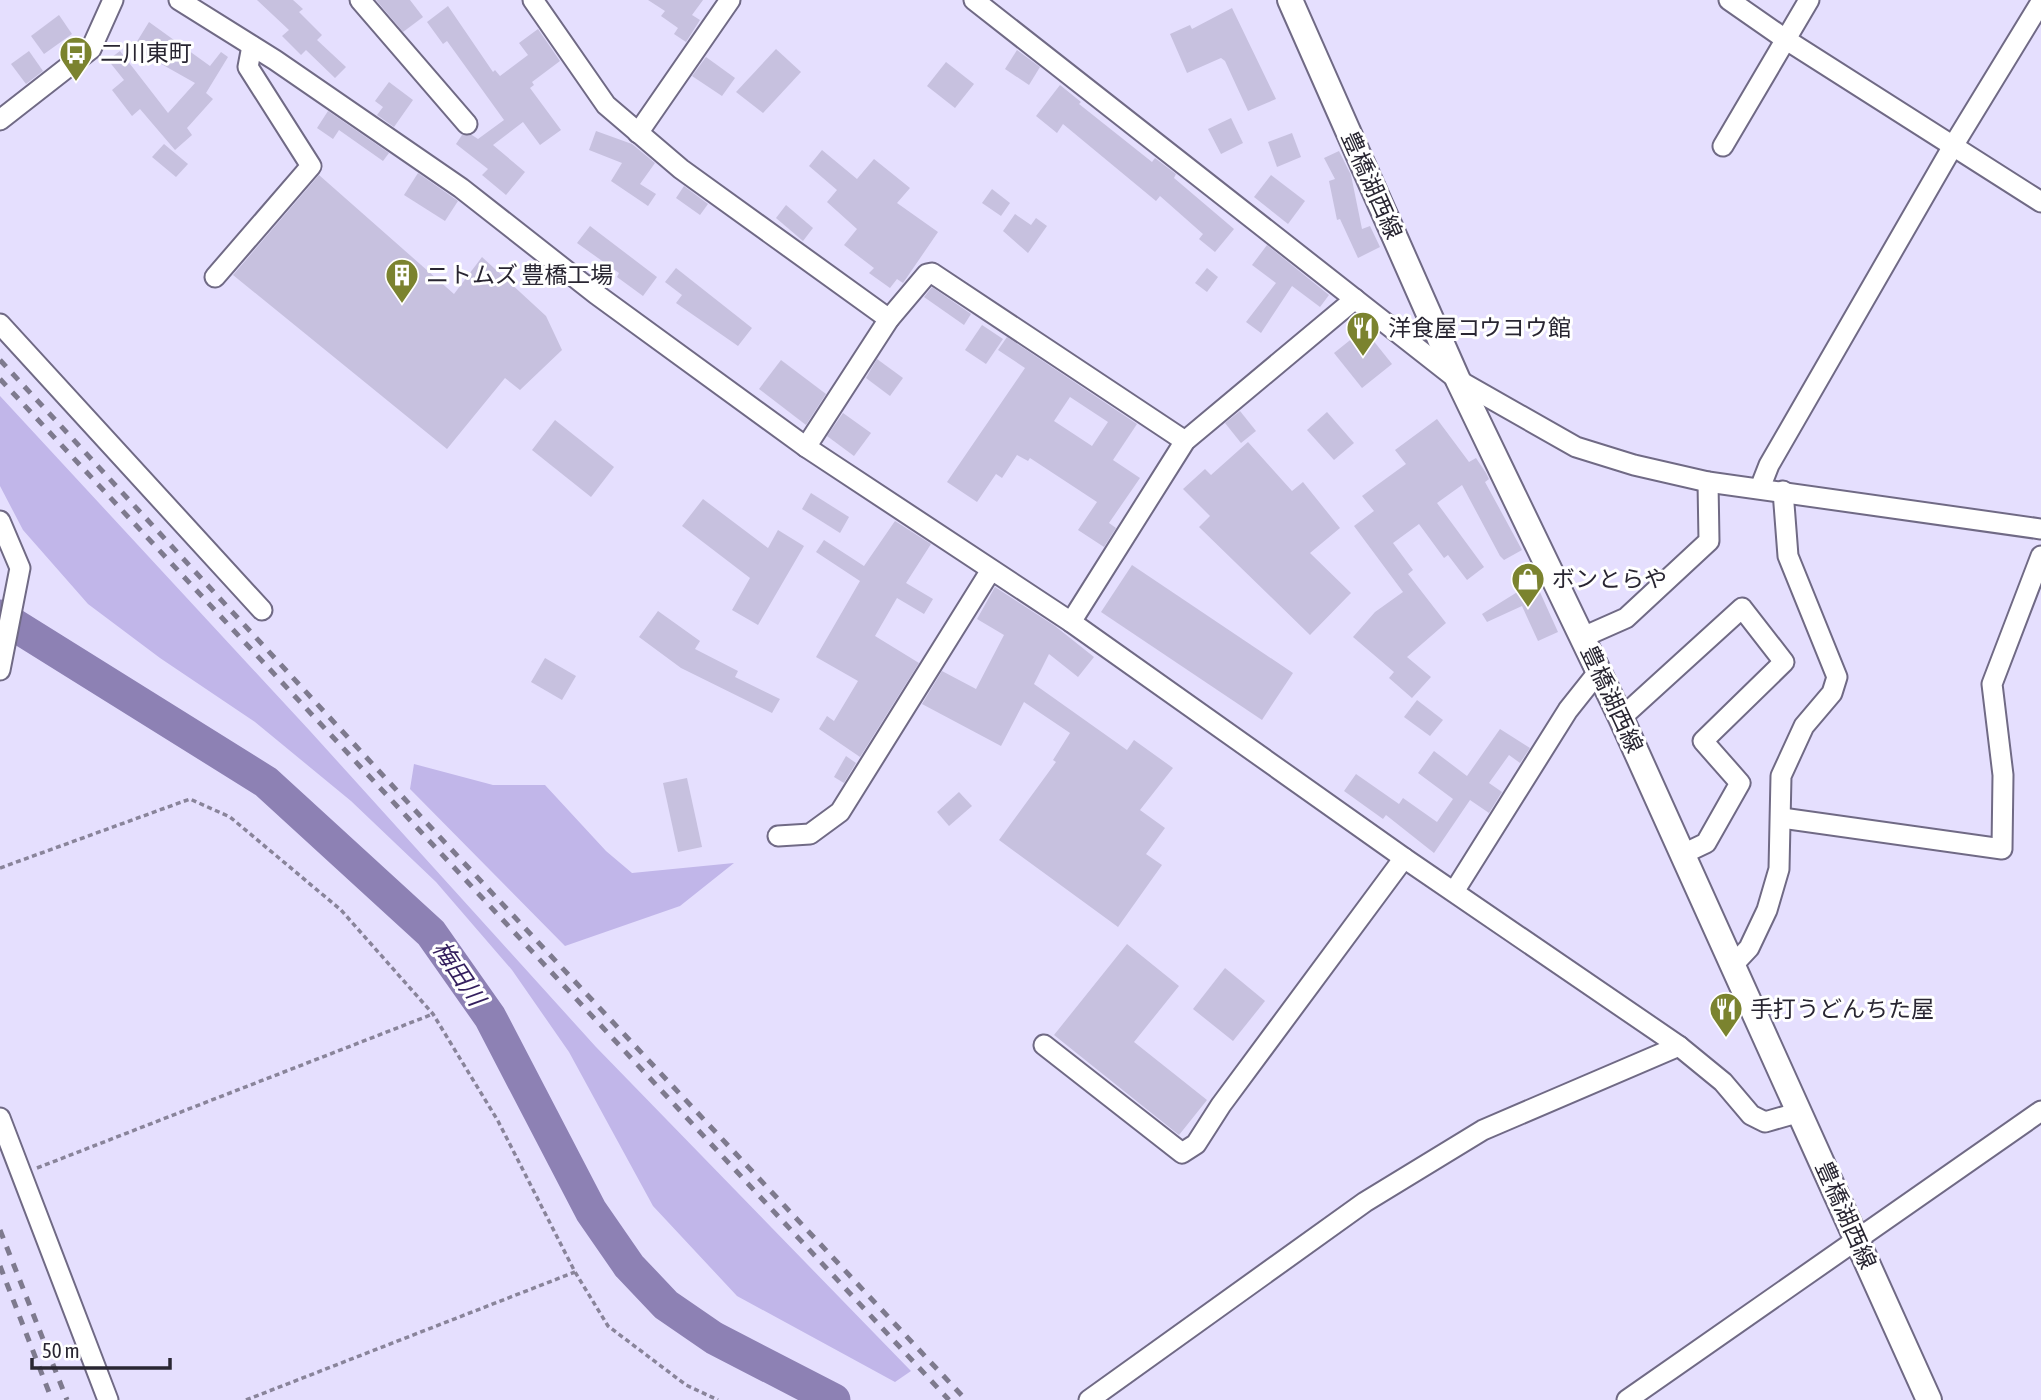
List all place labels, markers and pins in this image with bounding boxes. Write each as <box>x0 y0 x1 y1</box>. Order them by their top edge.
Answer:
bus stop icon: 二川東町 <box>57 34 95 83</box>
place label: 二川東町 <box>100 40 192 66</box>
building icon: ニトムズ 豊橋工場 <box>383 256 421 305</box>
place label: ニトムズ 豊橋工場 <box>426 262 613 288</box>
restaurant icon: 洋食屋コウヨウ館 <box>1344 309 1382 358</box>
place label: 洋食屋コウヨウ館 <box>1388 315 1571 341</box>
shop icon: ボンとらや <box>1509 560 1547 609</box>
place label: ボンとらや <box>1552 566 1667 592</box>
restaurant icon: 手打うどんちた屋 <box>1707 990 1745 1039</box>
place label: 手打うどんちた屋 <box>1750 996 1934 1022</box>

